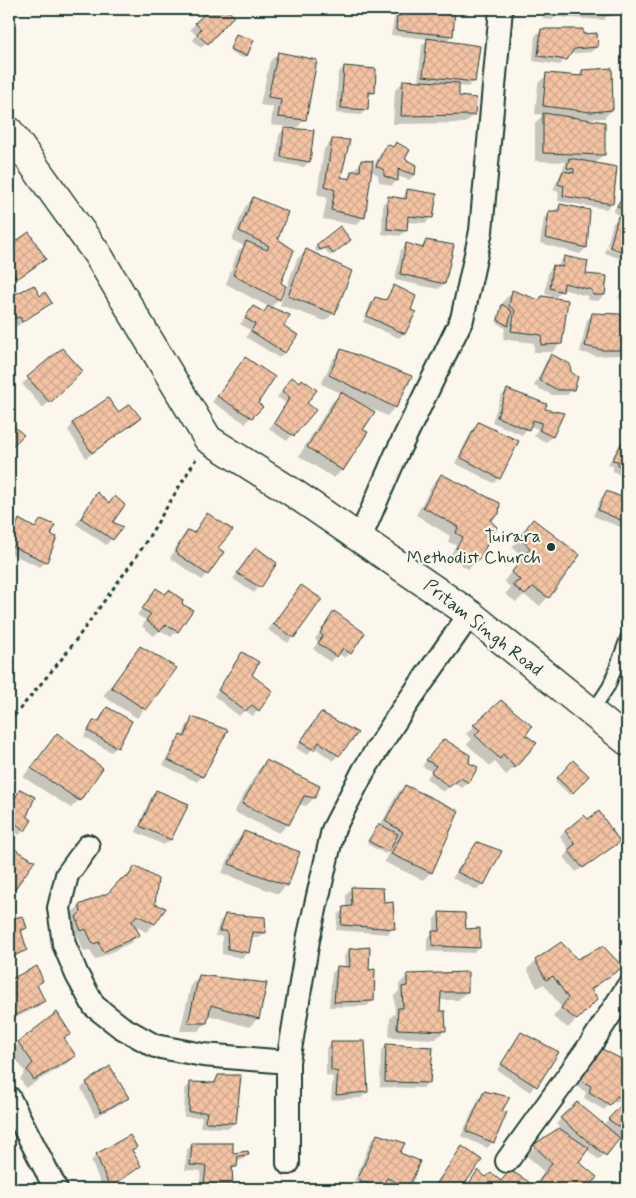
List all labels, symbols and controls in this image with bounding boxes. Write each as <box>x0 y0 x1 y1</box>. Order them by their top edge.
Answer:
place label: Tuirara Methodist Church <box>407 525 541 570</box>
marker: Tuirara Methodist Church <box>545 541 557 553</box>
street label: Pritam Singh Road <box>418 574 548 682</box>

